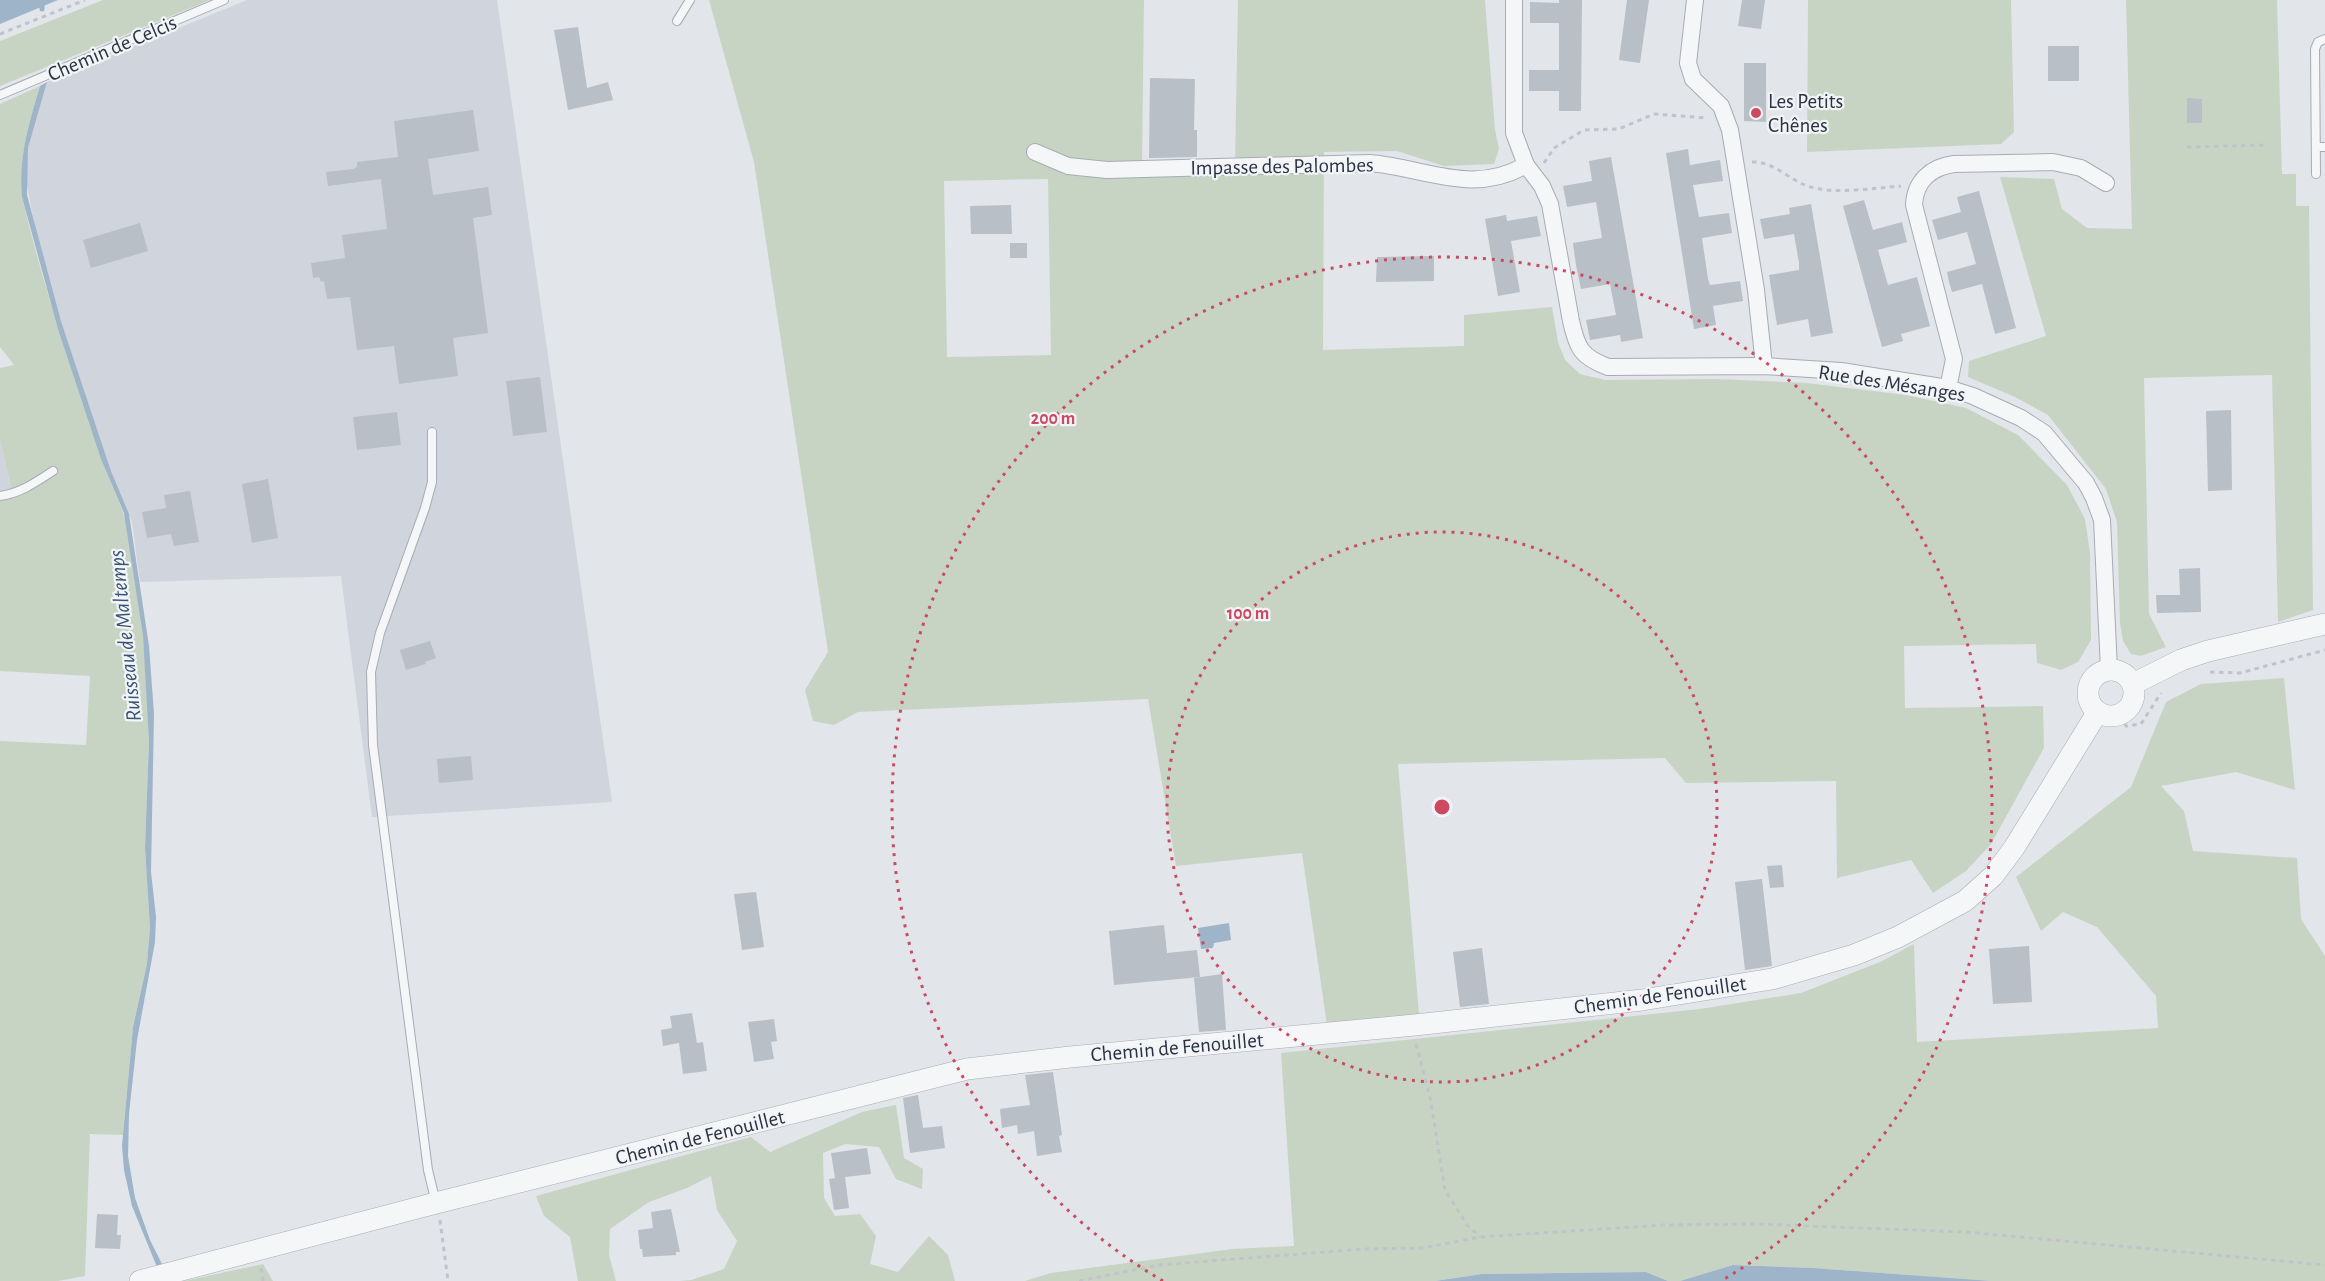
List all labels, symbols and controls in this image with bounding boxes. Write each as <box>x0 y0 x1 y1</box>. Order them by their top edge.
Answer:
street label: Chemin de Celcis <box>45 12 180 85</box>
place label: Les Petits Chênes <box>1768 91 1843 136</box>
marker: Les Petits Chênes <box>1749 106 1763 120</box>
street label: Impasse des Palombes <box>1190 154 1374 179</box>
street label: Rue des Mésanges <box>1817 362 1967 405</box>
text: 200 m <box>1031 410 1075 428</box>
water label: Ruisseau de Maltemps <box>105 549 146 723</box>
text: 100 m <box>1227 605 1269 623</box>
centre of rings <box>1432 797 1452 817</box>
street label: Chemin de Fenouillet <box>1573 973 1748 1018</box>
street label: Chemin de Fenouillet <box>1090 1029 1265 1066</box>
street label: Chemin de Fenouillet <box>613 1106 787 1169</box>

